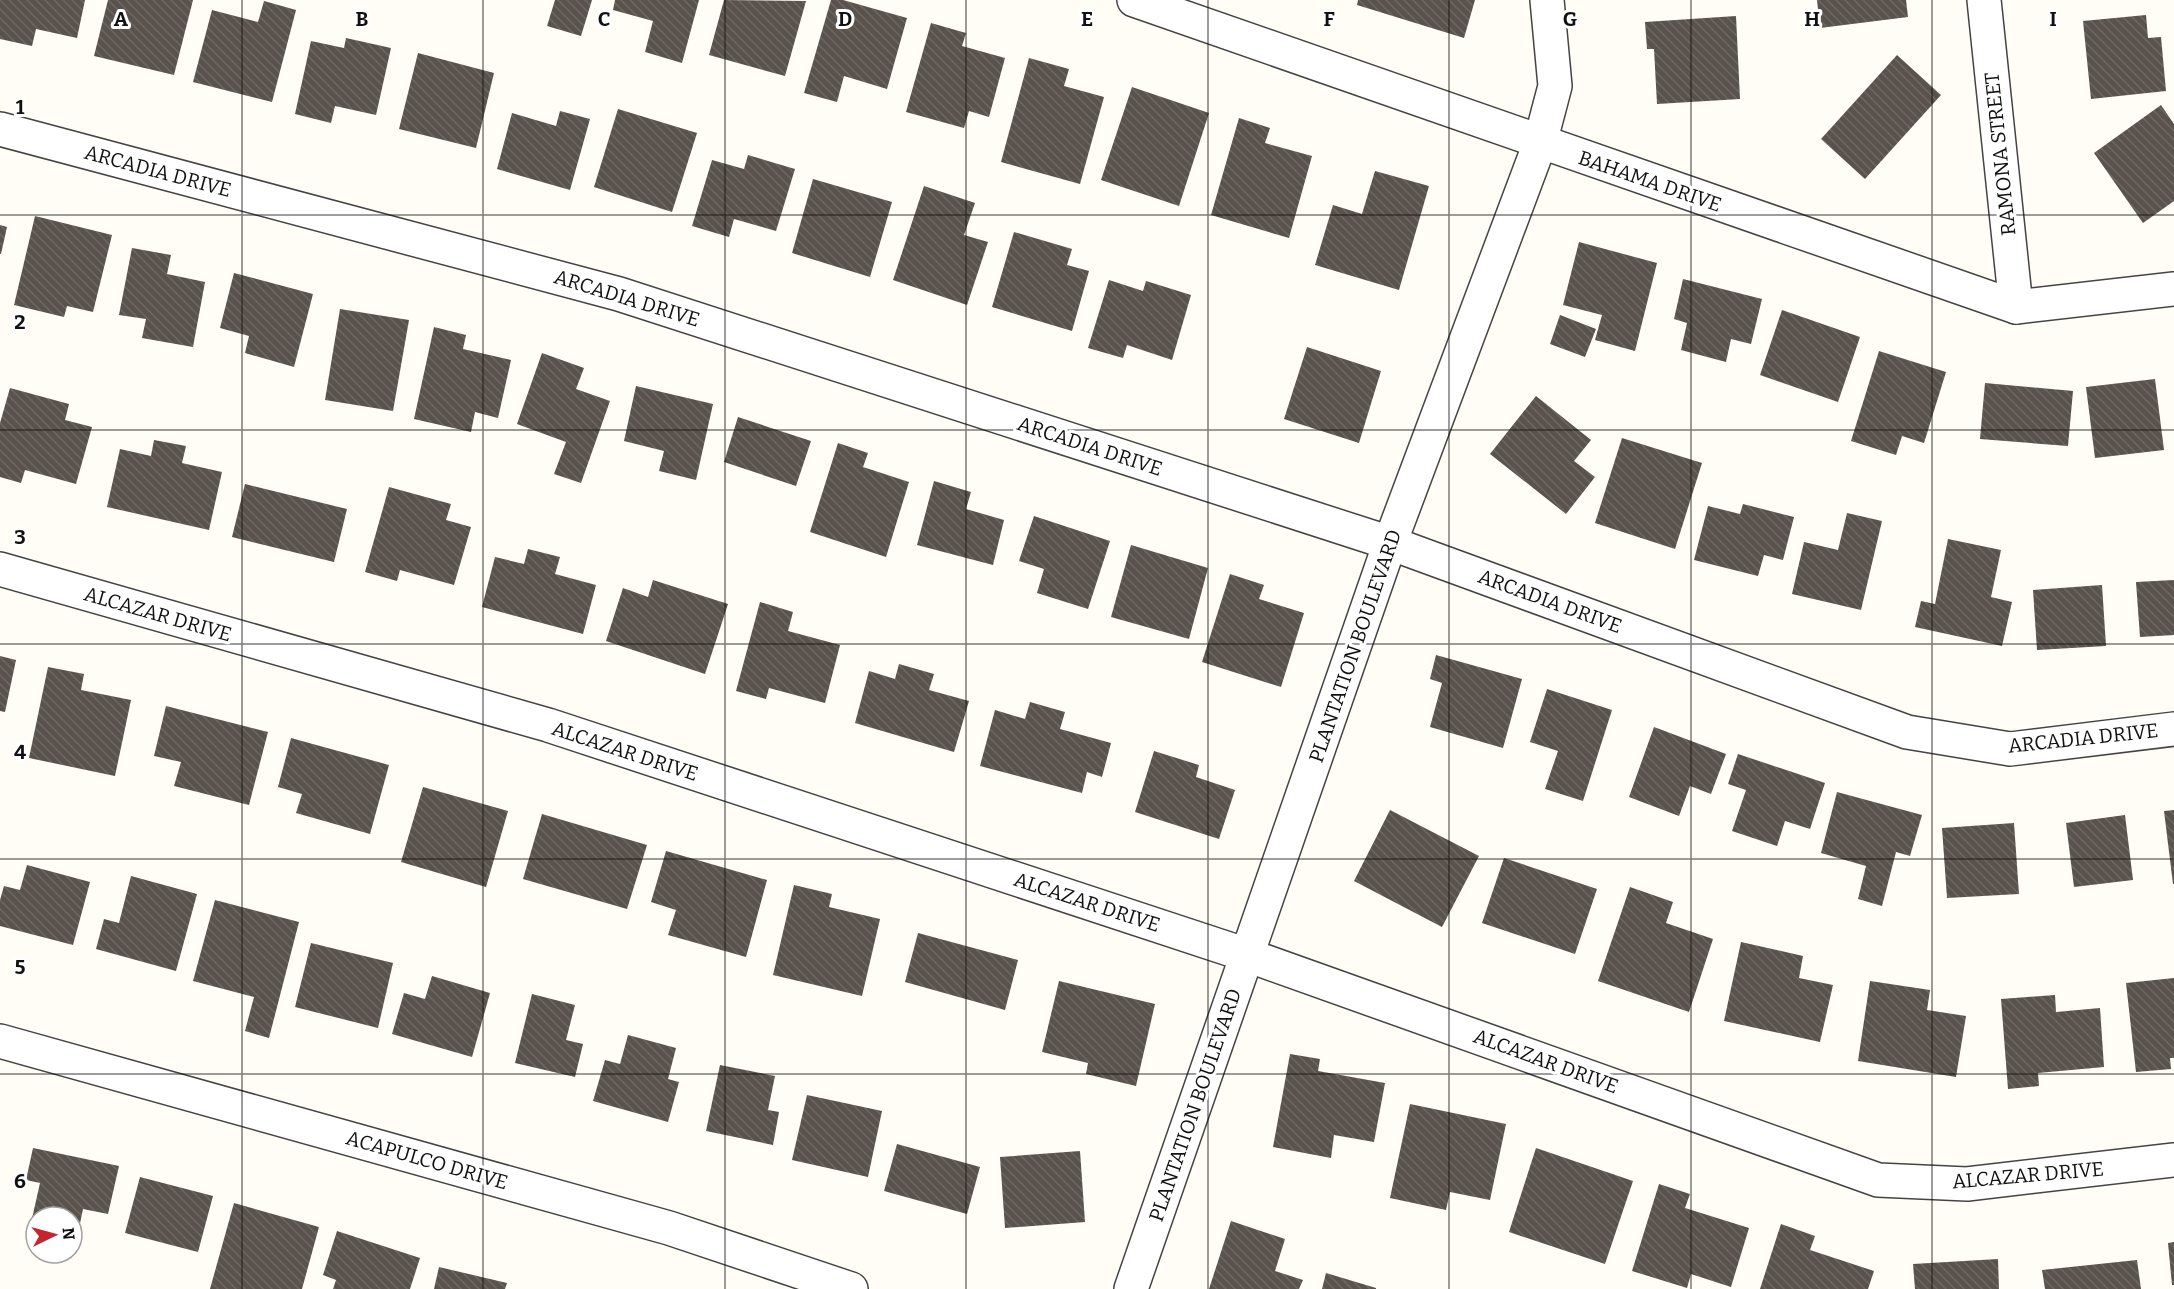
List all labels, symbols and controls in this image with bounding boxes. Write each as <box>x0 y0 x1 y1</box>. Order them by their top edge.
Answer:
text: A <box>114 7 129 31</box>
text: B <box>356 7 369 31</box>
text: C <box>598 7 610 31</box>
text: D <box>838 7 852 31</box>
text: E <box>1081 7 1093 31</box>
text: F <box>1323 7 1335 31</box>
text: G <box>1563 7 1577 31</box>
text: H <box>1804 7 1820 31</box>
text: I <box>2049 7 2057 31</box>
street label: RAMONA STREET <box>1979 71 2021 237</box>
text: 1 <box>16 95 25 119</box>
street label: ARCADIA DRIVE <box>82 140 234 202</box>
street label: BAHAMA DRIVE <box>1575 145 1725 217</box>
street label: ARCADIA DRIVE <box>551 264 703 332</box>
text: 2 <box>14 310 26 334</box>
street label: ARCADIA DRIVE <box>1014 411 1166 481</box>
text: 3 <box>14 525 26 549</box>
street label: PLANTATION BOULEVARD <box>1304 526 1406 766</box>
street label: ARCADIA DRIVE <box>1475 564 1625 638</box>
street label: ALCAZAR DRIVE <box>81 581 235 647</box>
street label: ALCAZAR DRIVE <box>549 716 701 786</box>
street label: ARCADIA DRIVE <box>2007 718 2159 758</box>
text: 4 <box>14 740 26 764</box>
street label: ALCAZAR DRIVE <box>1011 867 1163 937</box>
text: 5 <box>15 955 26 979</box>
street label: PLANTATION BOULEVARD <box>1144 985 1246 1225</box>
street label: ALCAZAR DRIVE <box>1470 1024 1622 1098</box>
street label: ACAPULCO DRIVE <box>343 1125 511 1195</box>
street label: ALCAZAR DRIVE <box>1951 1156 2105 1194</box>
text: 6 <box>14 1169 26 1193</box>
north arrow <box>24 1205 84 1265</box>
text: N <box>58 1227 78 1241</box>

